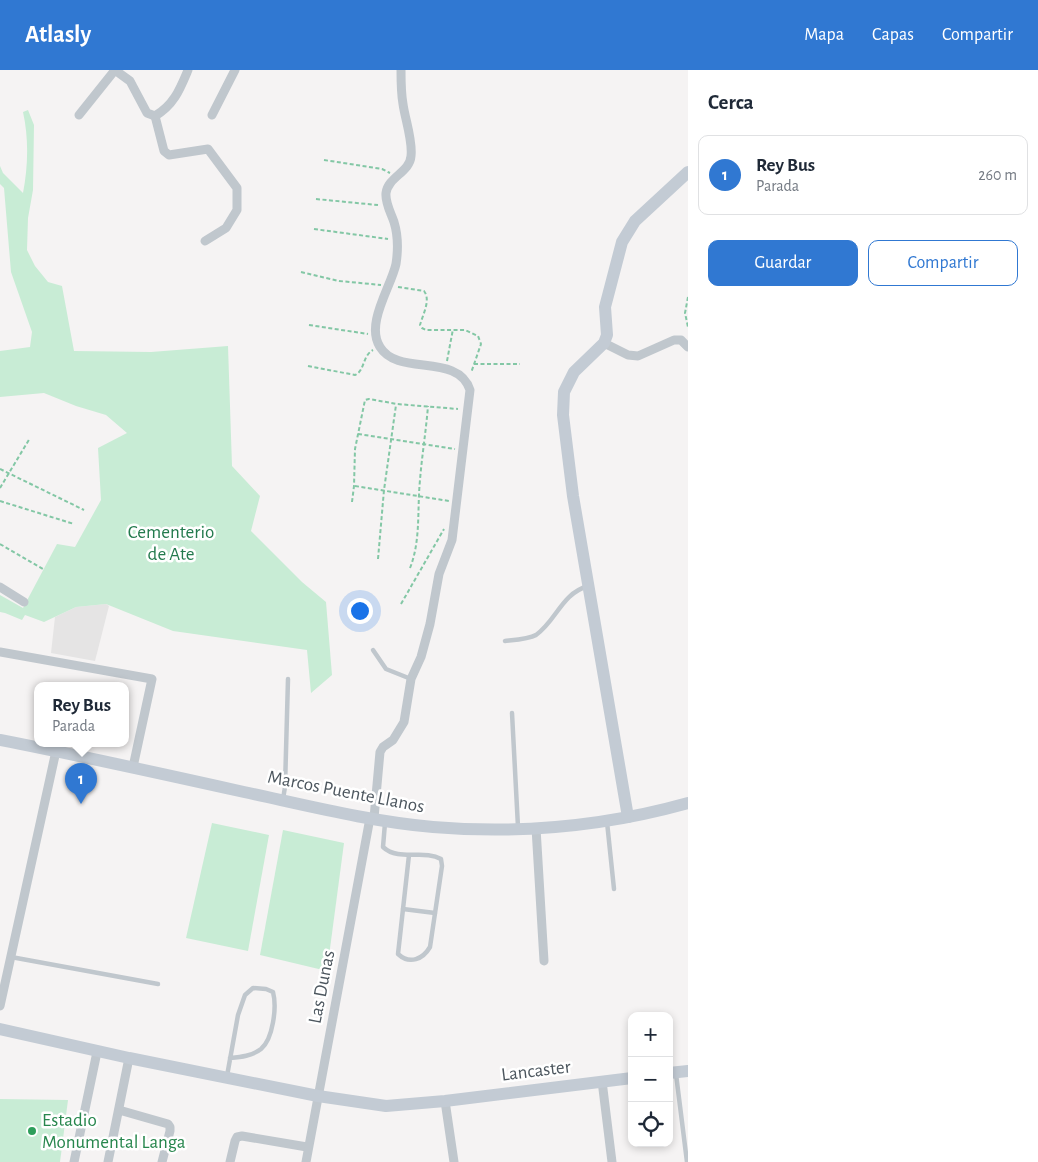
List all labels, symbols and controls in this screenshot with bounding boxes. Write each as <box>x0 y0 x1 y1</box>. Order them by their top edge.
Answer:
text: Atlasly <box>25 23 91 47</box>
text: Mapa <box>804 26 844 44</box>
text: Capas <box>872 26 914 44</box>
text: Compartir <box>942 26 1013 44</box>
text: Cerca <box>708 92 754 113</box>
text: Rey Bus <box>756 156 815 175</box>
text: 1 <box>722 167 728 183</box>
text: 260 m <box>978 167 1017 183</box>
text: Parada <box>756 178 799 194</box>
button: Guardar <box>708 240 858 286</box>
button: Compartir <box>868 240 1018 286</box>
park label: Cementerio de Ate <box>128 523 214 564</box>
your location <box>347 598 373 624</box>
popup <box>34 682 129 747</box>
text: Rey Bus <box>52 696 111 715</box>
text: Parada <box>52 718 95 734</box>
pin: 1 <box>65 763 97 804</box>
street label: Marcos Puente Llanos <box>266 767 426 817</box>
street label: Las Dunas <box>306 949 338 1025</box>
map controls <box>628 1012 673 1147</box>
button: + <box>628 1012 673 1057</box>
street label: Lancaster <box>500 1057 572 1085</box>
button: − <box>628 1057 673 1102</box>
button: locate <box>628 1102 673 1147</box>
place label: Estadio Monumental Langa <box>42 1111 186 1152</box>
marker: Estadio Monumental Langa <box>26 1125 38 1137</box>

